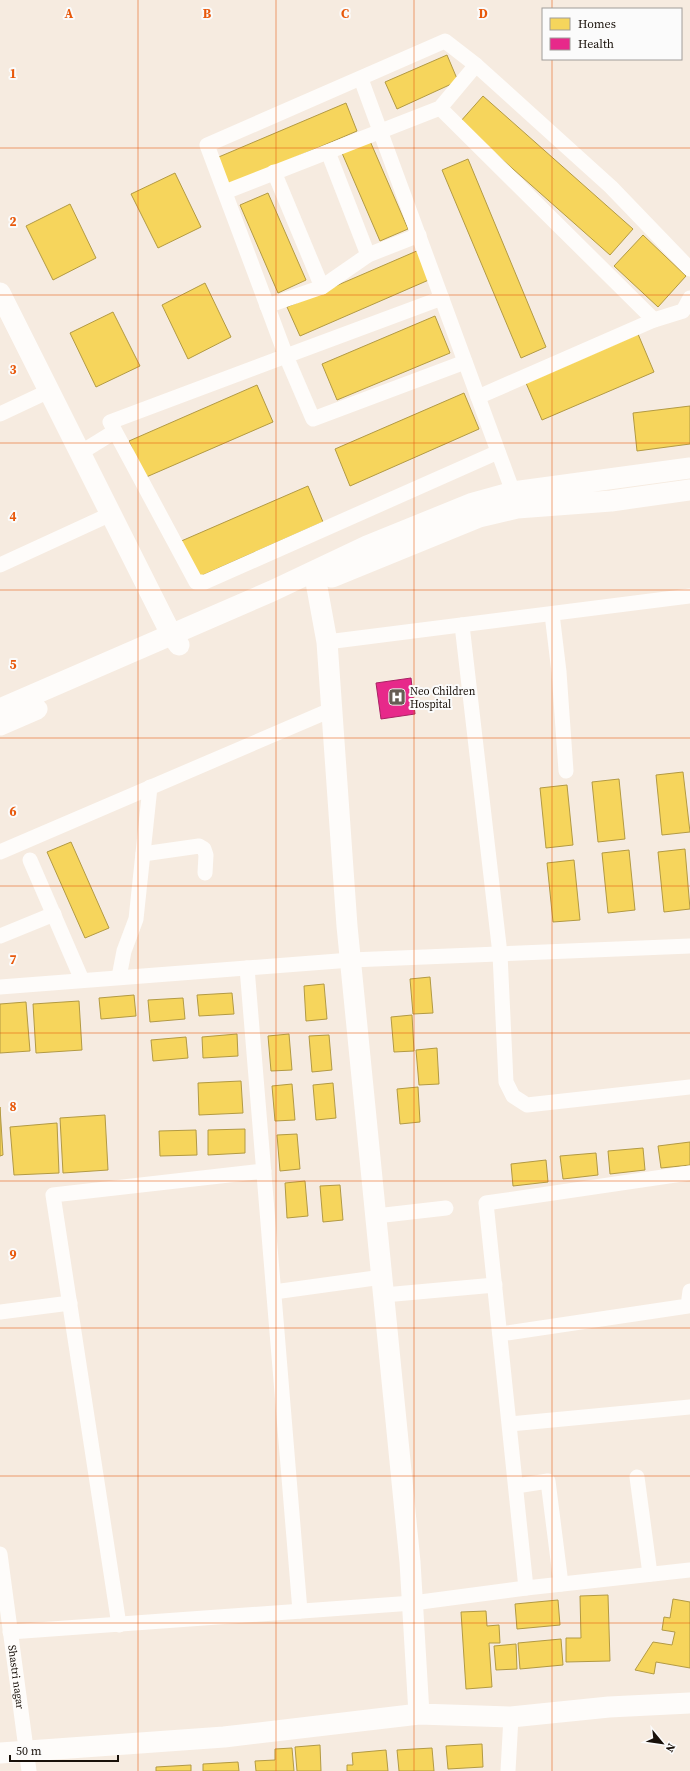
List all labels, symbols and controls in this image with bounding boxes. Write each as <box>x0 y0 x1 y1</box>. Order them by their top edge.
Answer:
text: A <box>65 5 74 22</box>
text: B <box>203 5 212 22</box>
text: C <box>341 5 349 22</box>
text: D <box>478 5 488 22</box>
legend <box>542 8 682 60</box>
text: Homes <box>578 16 616 32</box>
text: Health <box>578 36 614 52</box>
text: 1 <box>9 65 17 82</box>
text: 2 <box>9 213 17 230</box>
text: 3 <box>9 361 17 378</box>
text: 4 <box>9 508 17 525</box>
text: 5 <box>9 656 17 673</box>
place label: Neo Children Hospital <box>410 684 476 712</box>
hospital icon: Neo Children Hospital <box>387 687 407 707</box>
text: 6 <box>9 803 17 820</box>
text: 7 <box>9 951 17 968</box>
text: 8 <box>9 1098 17 1115</box>
text: 9 <box>9 1246 17 1263</box>
street label: Shastri nagar <box>4 1644 28 1710</box>
north arrow <box>642 1723 682 1763</box>
scale bar <box>10 1737 118 1763</box>
text: N <box>662 1740 679 1755</box>
text: 50 m <box>16 1743 42 1759</box>

